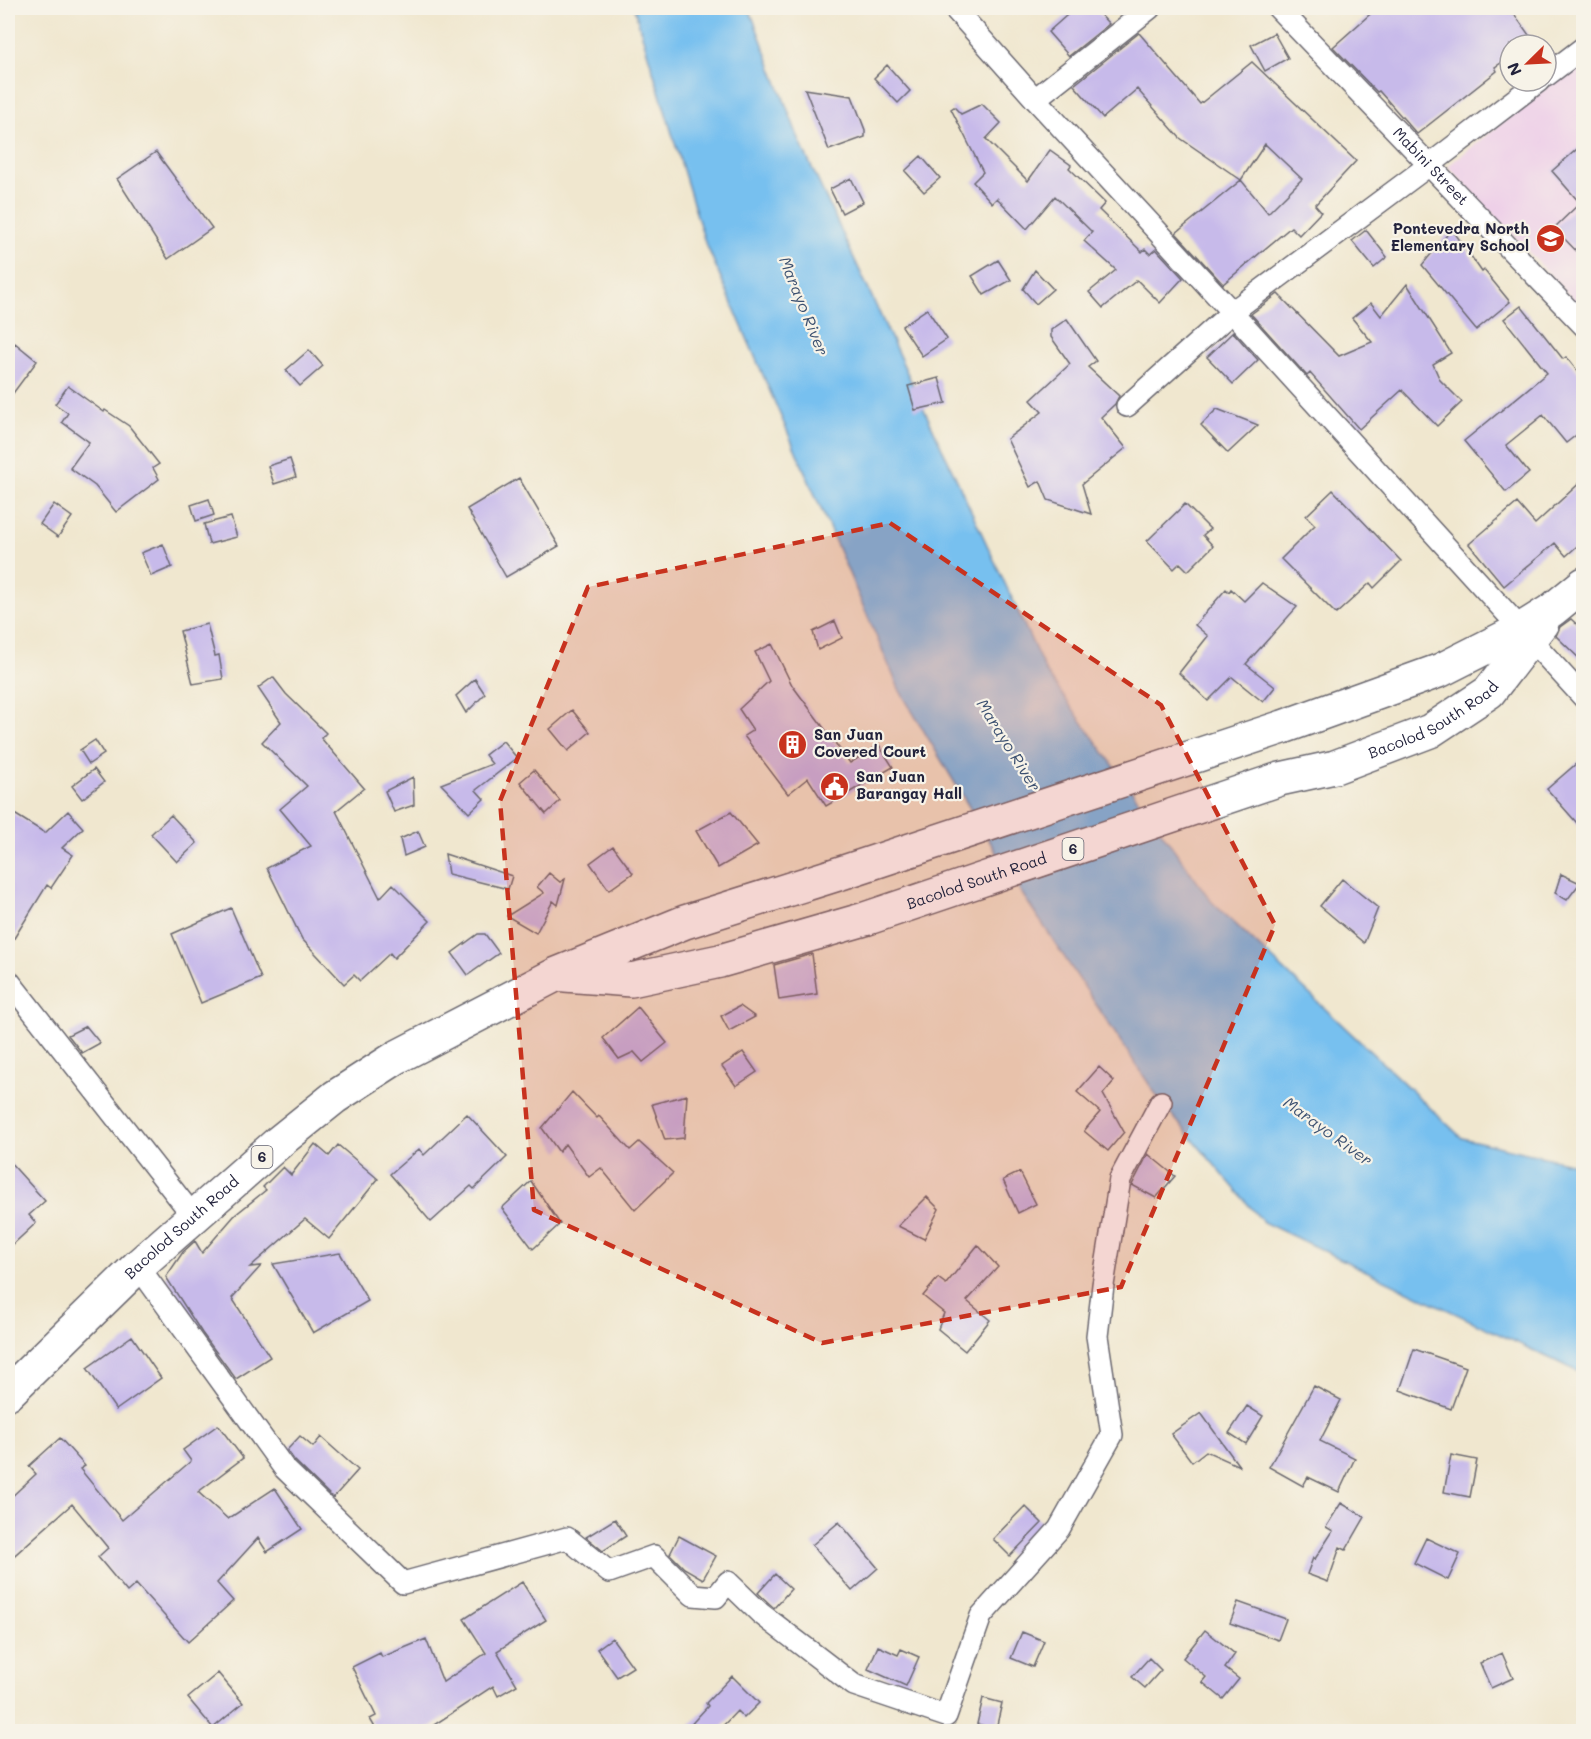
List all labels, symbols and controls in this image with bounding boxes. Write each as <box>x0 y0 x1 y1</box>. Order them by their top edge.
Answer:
north arrow <box>1498 33 1558 93</box>
text: N <box>1502 59 1526 79</box>
street label: Mabini Street <box>1389 123 1473 209</box>
place label: Pontevedra North Elementary School <box>1390 218 1529 255</box>
school or university icon: Pontevedra North Elementary School <box>1534 222 1566 254</box>
water label: Marayo River <box>775 253 834 359</box>
street label: Bacolod South Road <box>1365 677 1502 763</box>
water label: Marayo River <box>973 695 1046 795</box>
place label: San Juan Covered Court <box>814 724 927 761</box>
building icon: San Juan Covered Court <box>777 728 809 760</box>
place label: San Juan Barangay Hall <box>856 766 962 803</box>
public building icon: San Juan Barangay Hall <box>819 770 851 802</box>
road number: 6 <box>1062 838 1084 860</box>
street label: Bacolod South Road <box>904 848 1049 913</box>
water label: Marayo River <box>1280 1091 1377 1170</box>
road number: 6 <box>252 1146 272 1168</box>
street label: Bacolod South Road <box>120 1171 243 1283</box>

